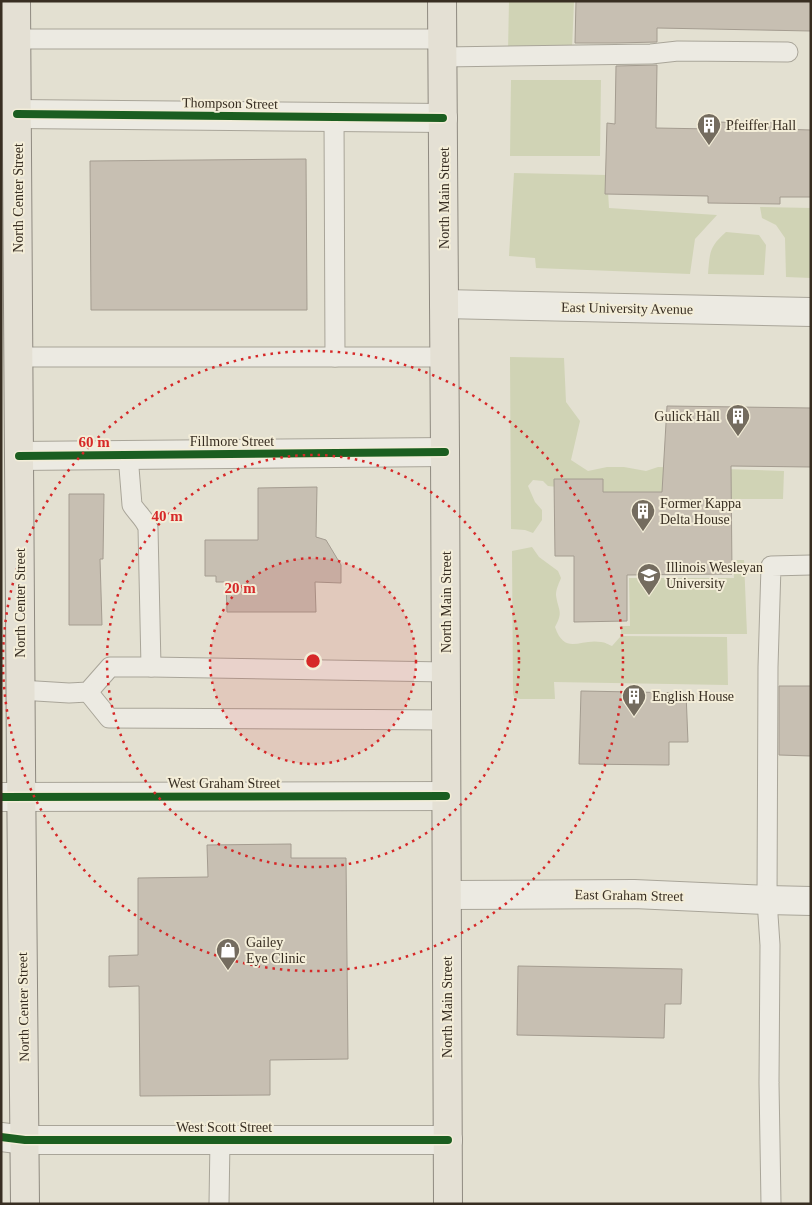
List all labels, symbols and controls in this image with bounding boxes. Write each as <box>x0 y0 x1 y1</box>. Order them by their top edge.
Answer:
street label: Thompson Street <box>182 95 278 112</box>
building icon: Pfeiffer Hall <box>696 112 722 146</box>
place label: Pfeiffer Hall <box>726 118 796 133</box>
street label: North Center Street <box>11 143 26 253</box>
street label: North Main Street <box>437 147 452 249</box>
street label: East University Avenue <box>561 300 693 317</box>
building icon: Gulick Hall <box>725 403 751 437</box>
place label: Gulick Hall <box>654 409 720 424</box>
text: 60 m <box>78 434 110 450</box>
street label: Fillmore Street <box>190 434 274 449</box>
place label: Former Kappa Delta House <box>660 496 742 527</box>
building icon: Former Kappa Delta House <box>630 498 656 532</box>
text: 40 m <box>151 508 183 524</box>
street label: North Center Street <box>13 548 28 658</box>
street label: North Main Street <box>439 551 454 653</box>
place label: Illinois Wesleyan University <box>666 560 763 591</box>
school or university icon: Illinois Wesleyan University <box>636 562 662 596</box>
text: 20 m <box>224 580 256 596</box>
centre of rings <box>304 652 322 670</box>
building icon: English House <box>621 683 647 717</box>
place label: English House <box>652 689 734 704</box>
street label: West Graham Street <box>168 776 280 791</box>
street label: East Graham Street <box>574 887 684 904</box>
place label: Gailey Eye Clinic <box>246 935 306 966</box>
shop icon: Gailey Eye Clinic <box>215 937 241 971</box>
street label: North Center Street <box>15 952 32 1062</box>
street label: North Main Street <box>440 956 455 1058</box>
street label: West Scott Street <box>176 1120 272 1135</box>

